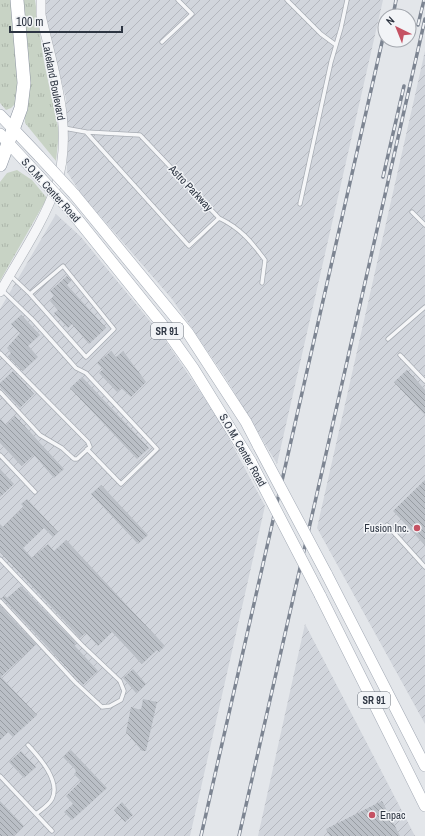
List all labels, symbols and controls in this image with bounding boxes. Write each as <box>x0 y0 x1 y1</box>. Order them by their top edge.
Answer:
scale bar <box>10 8 122 34</box>
north arrow <box>377 8 417 48</box>
text: N <box>383 13 397 28</box>
text: 100 m <box>16 14 43 30</box>
street label: Lakeland Boulevard <box>40 41 68 121</box>
street label: S.O.M. Center Road <box>18 155 84 225</box>
street label: Astro Parkway <box>165 161 216 214</box>
road number: SR 91 <box>151 323 183 339</box>
street label: S.O.M. Center Road <box>217 411 269 489</box>
place label: Fusion Inc. <box>364 521 409 535</box>
marker: Fusion Inc. <box>412 523 422 533</box>
road number: SR 91 <box>358 692 390 708</box>
place label: Enpac <box>380 808 406 822</box>
marker: Enpac <box>367 810 377 820</box>

